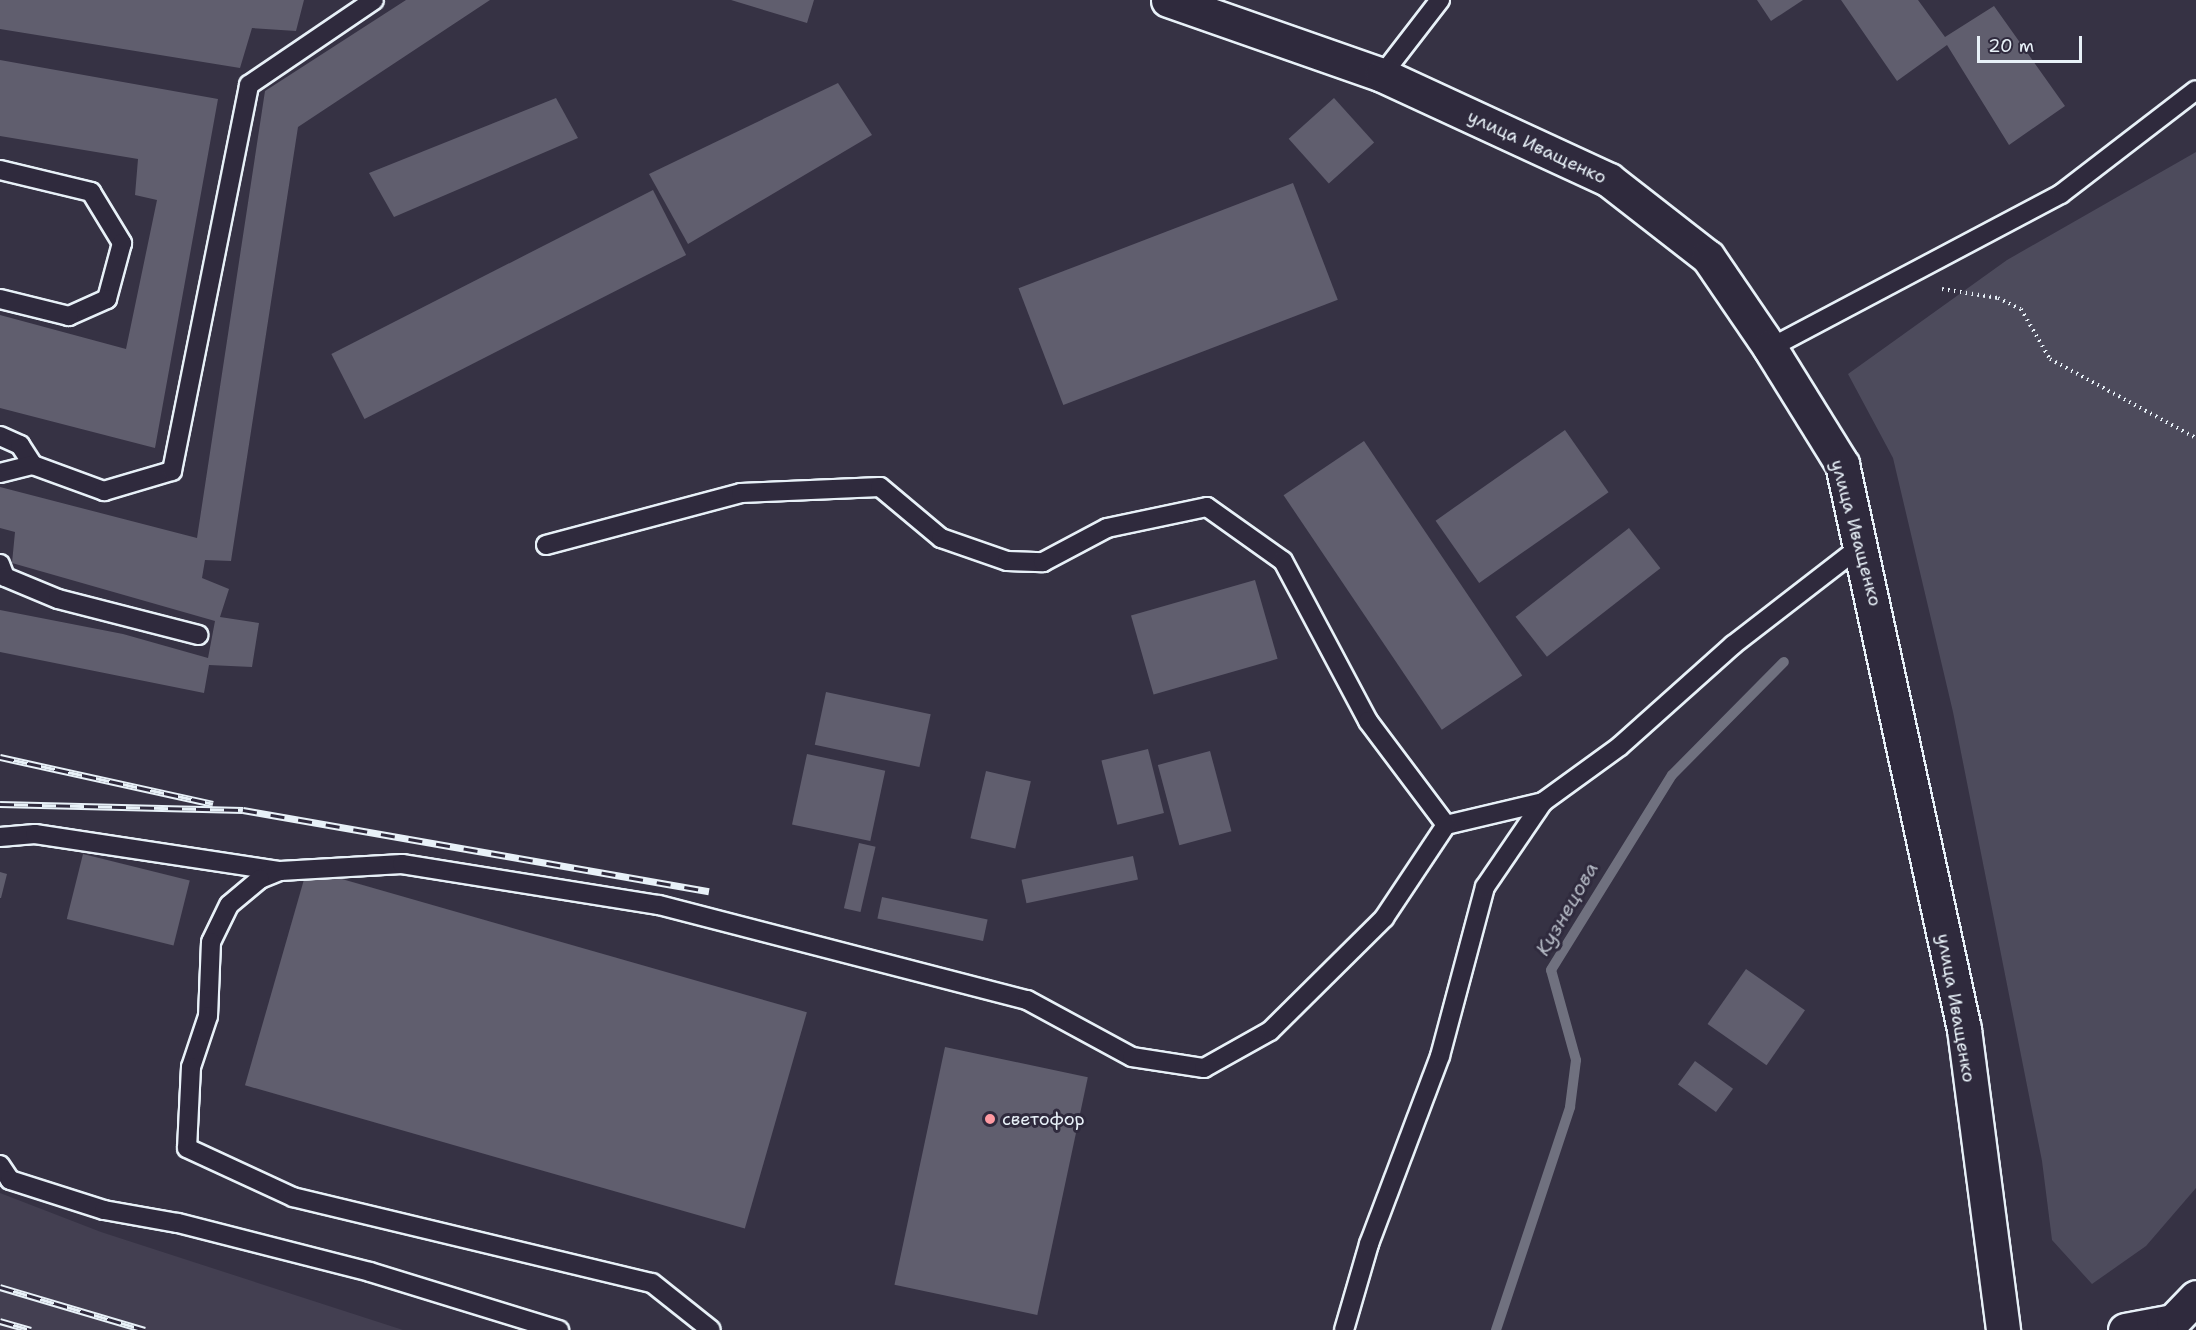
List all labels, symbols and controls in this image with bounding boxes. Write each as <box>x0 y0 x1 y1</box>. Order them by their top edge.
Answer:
scale bar <box>1980 24 2085 62</box>
text: 20 m <box>1988 34 2034 58</box>
street label: улица Иващенко <box>1464 105 1610 189</box>
street label: улица Иващенко <box>1826 457 1886 609</box>
water label: Кузнецова <box>1531 858 1603 960</box>
street label: улица Иващенко <box>1932 932 1980 1084</box>
place label: светофор <box>1002 1108 1085 1130</box>
marker: светофор <box>983 1112 997 1126</box>

